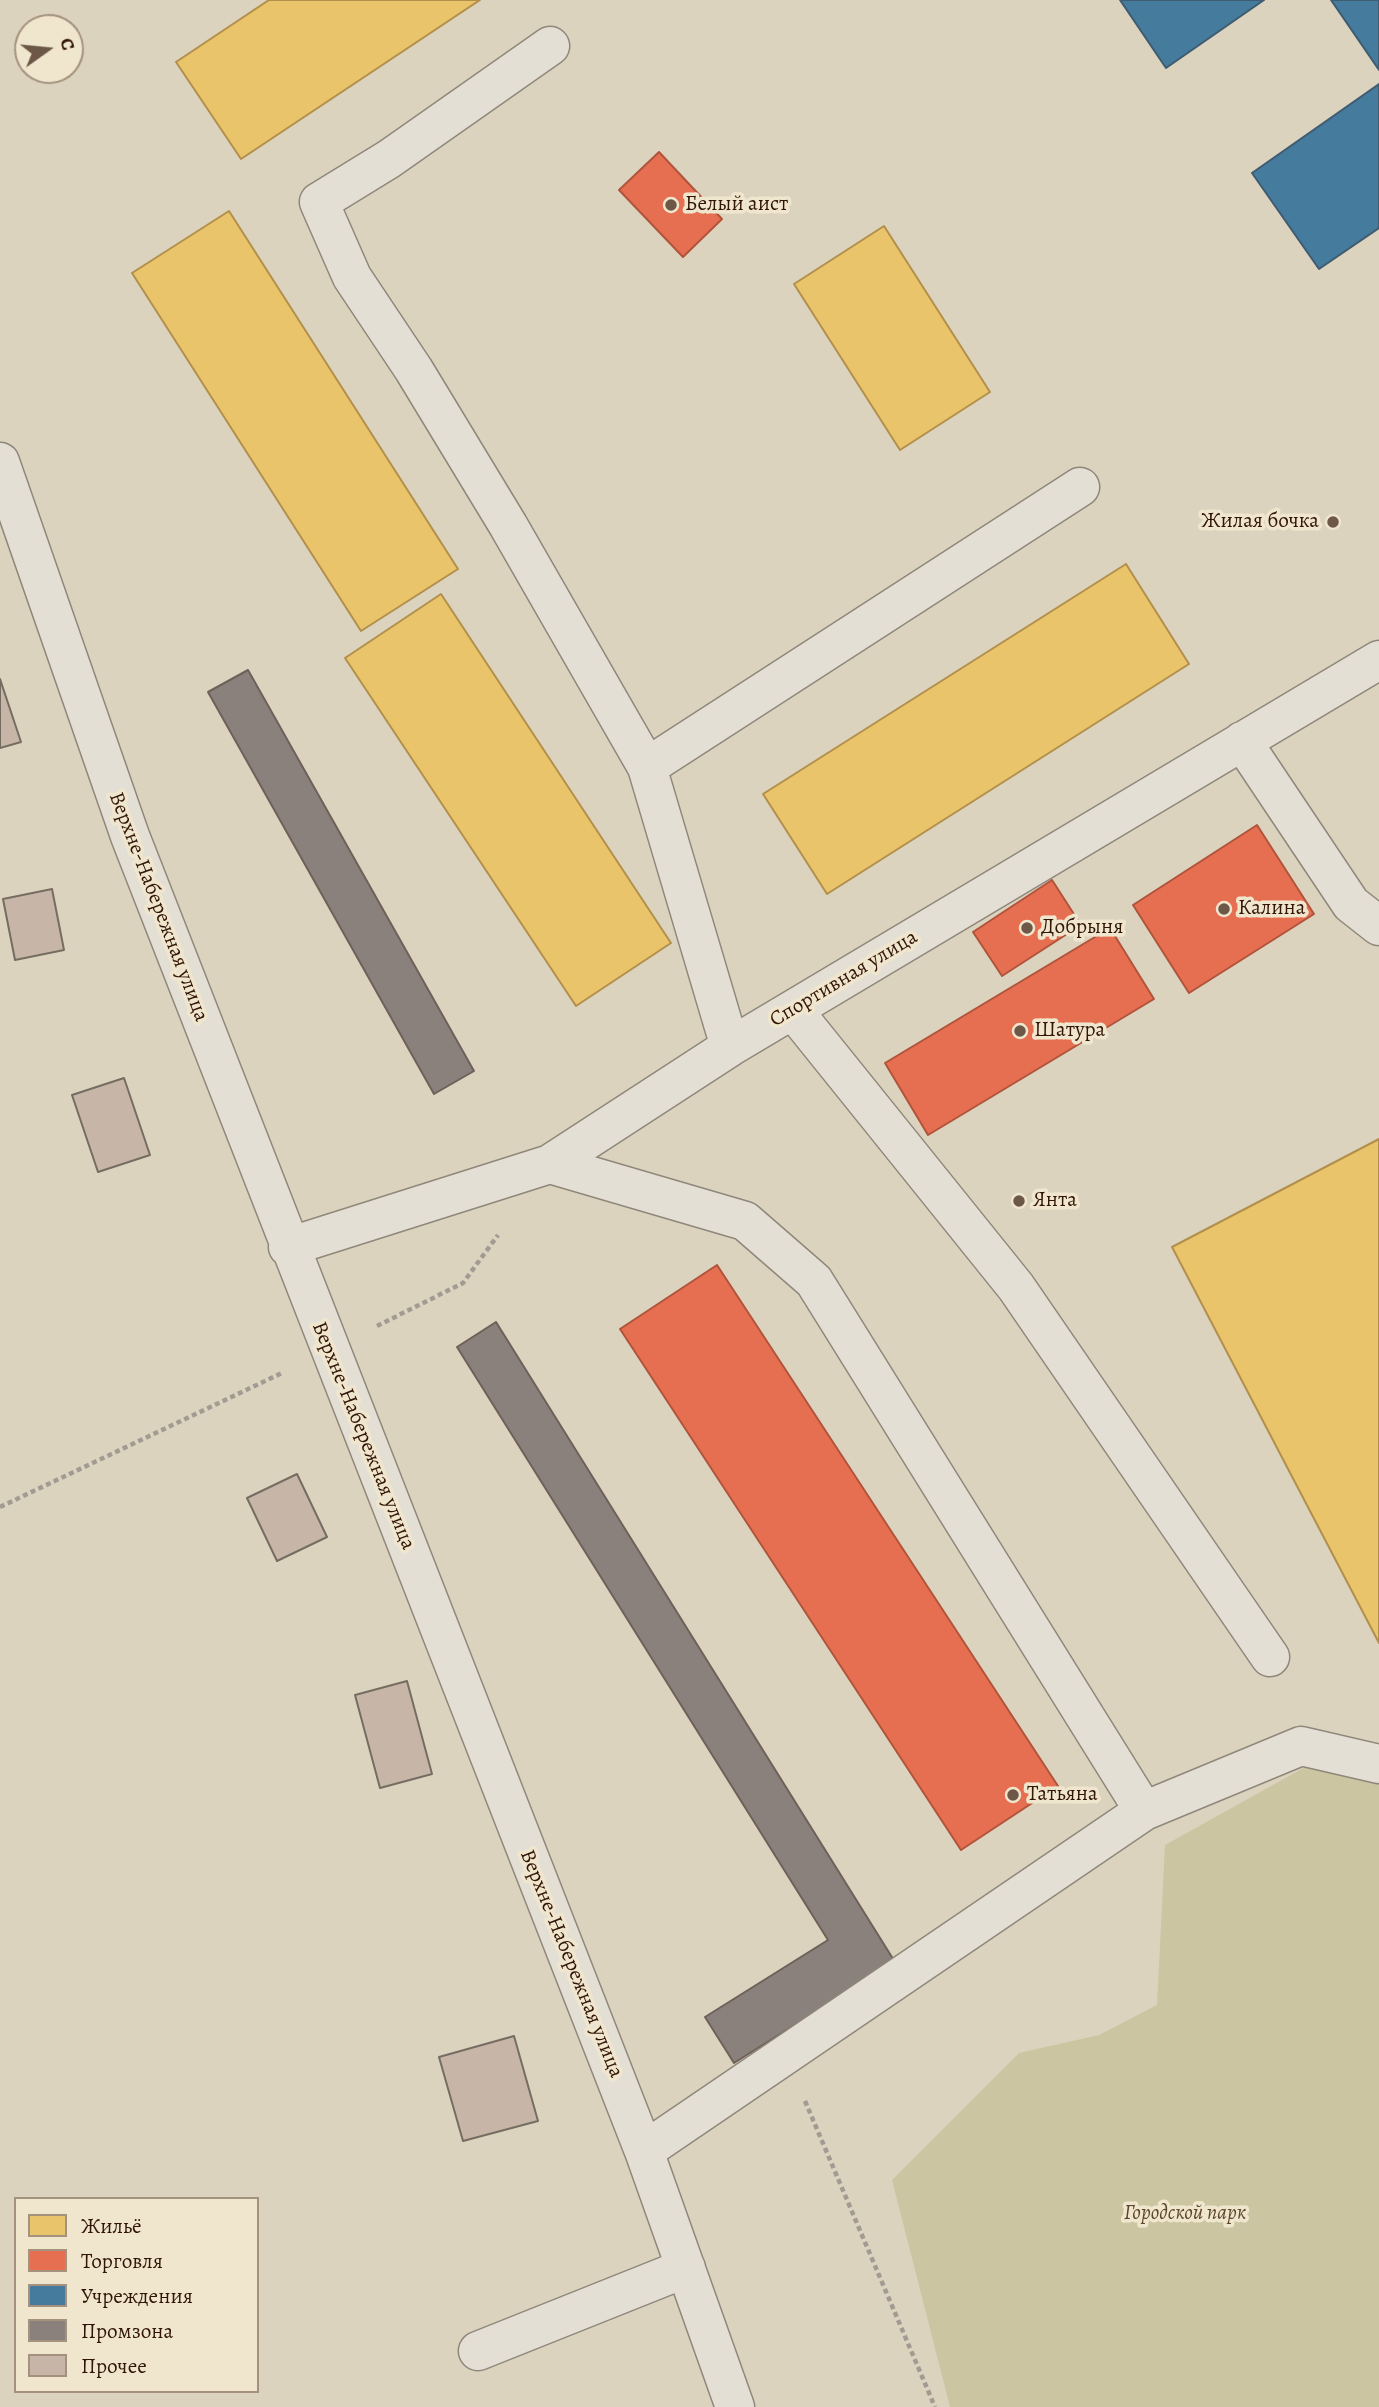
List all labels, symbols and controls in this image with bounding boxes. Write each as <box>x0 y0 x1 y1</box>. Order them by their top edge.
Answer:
north arrow <box>14 14 84 84</box>
text: С <box>53 35 81 53</box>
place label: Белый аист <box>685 192 788 218</box>
marker: Белый аист <box>663 197 679 213</box>
place label: Жилая бочка <box>1201 509 1319 535</box>
marker: Жилая бочка <box>1325 514 1341 530</box>
street label: Верхне-Набережная улица <box>103 789 213 1025</box>
place label: Калина <box>1238 896 1306 922</box>
marker: Калина <box>1216 901 1232 917</box>
place label: Добрыня <box>1041 915 1123 941</box>
marker: Добрыня <box>1019 920 1035 936</box>
street label: Спортивная улица <box>766 925 922 1033</box>
place label: Шатура <box>1034 1018 1105 1044</box>
marker: Шатура <box>1012 1023 1028 1039</box>
place label: Янта <box>1033 1188 1077 1214</box>
marker: Янта <box>1011 1193 1027 1209</box>
street label: Верхне-Набережная улица <box>306 1318 420 1554</box>
place label: Татьяна <box>1027 1782 1098 1808</box>
marker: Татьяна <box>1005 1787 1021 1803</box>
street label: Верхне-Набережная улица <box>514 1846 628 2082</box>
legend <box>14 2197 259 2393</box>
park label: Городской парк <box>1124 2201 1246 2227</box>
text: Жильё <box>81 2212 142 2240</box>
text: Торговля <box>81 2247 163 2275</box>
text: Учреждения <box>81 2282 193 2310</box>
text: Промзона <box>81 2317 173 2345</box>
text: Прочее <box>81 2352 147 2380</box>

